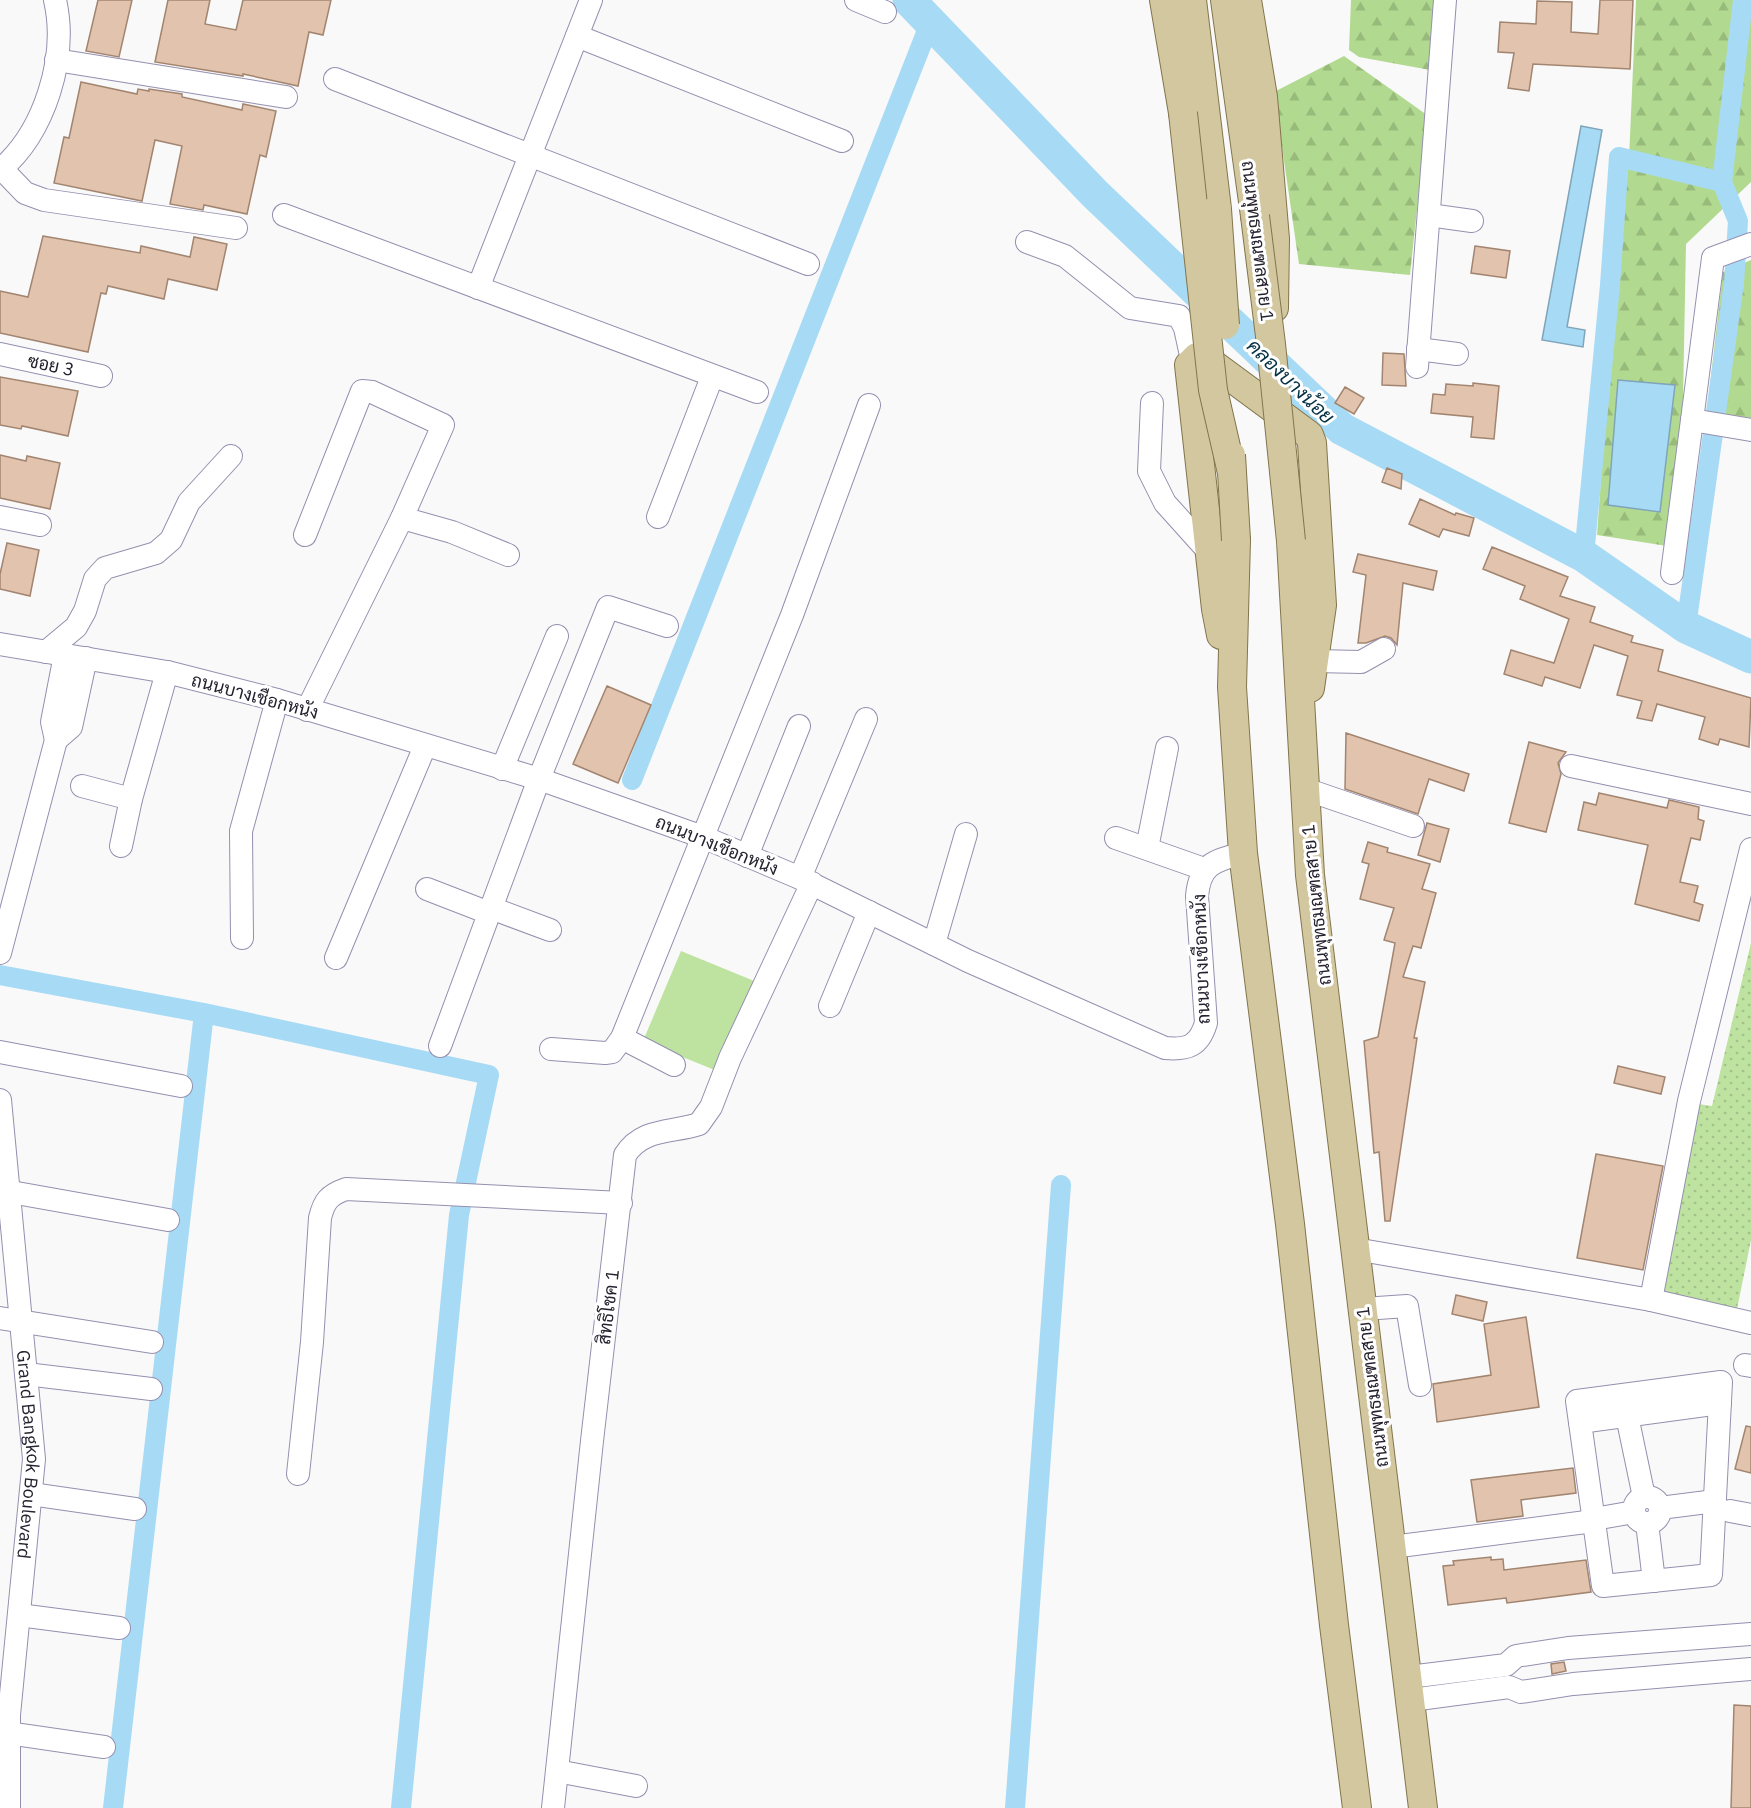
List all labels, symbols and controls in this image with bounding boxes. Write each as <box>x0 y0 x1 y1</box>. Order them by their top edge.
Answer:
street label: ถนนพุทธมณฑลสาย 1 <box>1236 159 1279 323</box>
water label: คลองบางน้อย <box>1241 332 1341 430</box>
street label: ซอย 3 <box>26 349 76 381</box>
street label: ถนนบางเชือกหนัง <box>189 668 321 724</box>
street label: ถนนบางเชือกหนัง <box>652 810 782 880</box>
street label: ถนนพุทธมณฑลสาย 1 <box>1296 823 1337 987</box>
street label: ถนนบางเชือกหนัง <box>1187 893 1215 1025</box>
street label: สิทธิโชค 1 <box>591 1268 624 1346</box>
street label: ถนนพุทธมณฑลสาย 1 <box>1351 1305 1394 1469</box>
street label: Grand Bangkok Boulevard <box>12 1349 46 1560</box>

